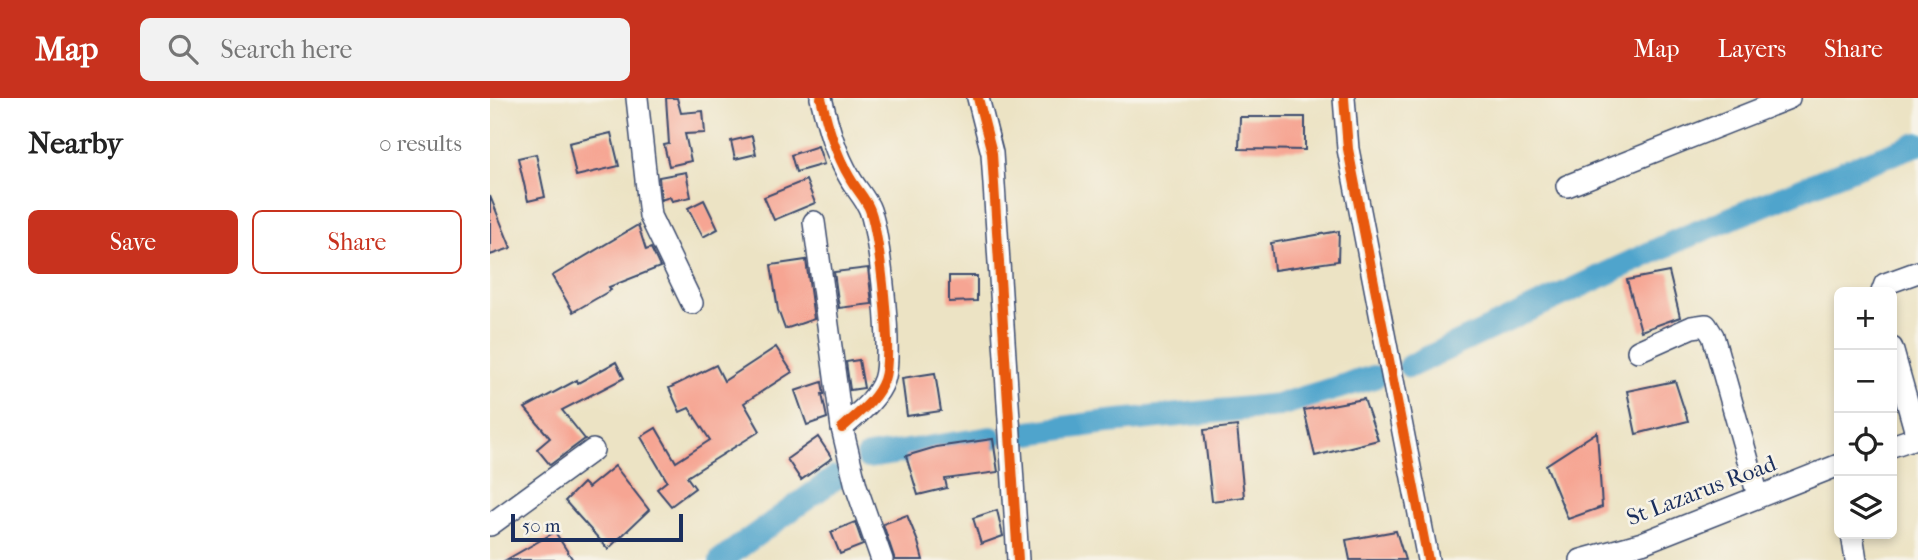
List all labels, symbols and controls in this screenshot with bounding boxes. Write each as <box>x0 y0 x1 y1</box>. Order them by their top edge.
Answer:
search box <box>140 18 630 81</box>
text: Map <box>35 30 98 69</box>
icon: search <box>164 30 202 68</box>
text: Search here <box>220 34 352 65</box>
text: Map <box>1634 35 1680 63</box>
text: Layers <box>1718 35 1786 63</box>
text: Share <box>1824 35 1883 63</box>
text: Nearby <box>28 126 123 161</box>
text: 0 results <box>379 130 462 157</box>
button: Save <box>28 210 238 274</box>
button: Share <box>252 210 462 274</box>
map controls <box>1834 287 1897 539</box>
button: + <box>1834 287 1897 350</box>
button: − <box>1834 350 1897 413</box>
button: locate <box>1834 413 1897 476</box>
street label: St Lazarus Road <box>1623 449 1780 531</box>
button: layers <box>1834 476 1897 539</box>
scale bar <box>511 511 682 543</box>
text: 50 m <box>522 515 561 537</box>

